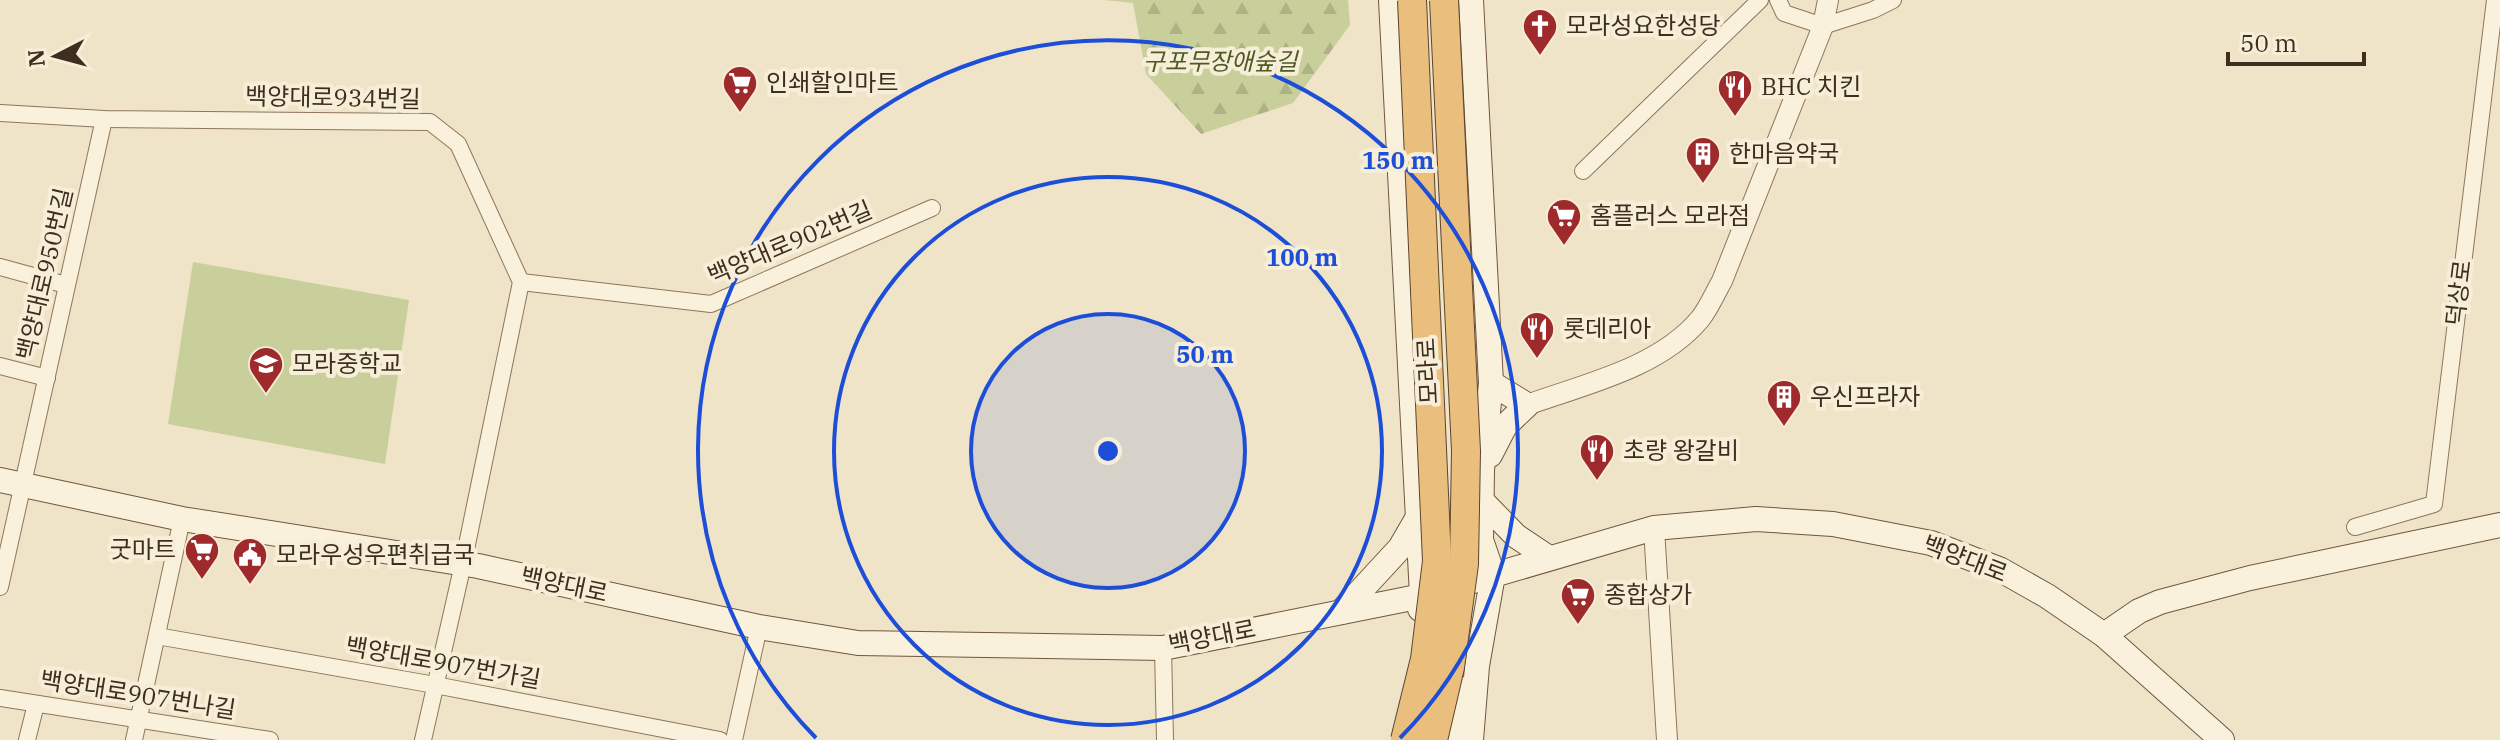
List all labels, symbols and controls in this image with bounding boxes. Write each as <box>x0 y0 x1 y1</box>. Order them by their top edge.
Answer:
church icon: 모라성요한성당 <box>1521 7 1559 57</box>
place label: 모라성요한성당 <box>1566 9 1721 41</box>
north arrow <box>16 16 96 96</box>
scale bar <box>2228 16 2364 66</box>
text: 50 m <box>2240 27 2297 59</box>
park label: 구포무장애숲길 <box>1143 45 1299 77</box>
text: N <box>20 48 51 68</box>
supermarket icon: 인쇄할인마트 <box>721 64 759 114</box>
place label: 인쇄할인마트 <box>766 66 898 98</box>
restaurant icon: BHC 치킨 <box>1716 68 1754 118</box>
place label: BHC 치킨 <box>1761 70 1861 102</box>
street label: 백양대로934번길 <box>245 79 421 115</box>
building icon: 한마음약국 <box>1684 135 1722 185</box>
place label: 한마음약국 <box>1729 137 1839 169</box>
text: 150 m <box>1362 144 1434 176</box>
street label: 백양대로950번길 <box>9 185 79 363</box>
street label: 백양대로902번길 <box>702 193 877 291</box>
supermarket icon: 홈플러스 모라점 <box>1545 197 1583 247</box>
place label: 홈플러스 모라점 <box>1590 199 1750 231</box>
text: 100 m <box>1266 241 1338 273</box>
street label: 덕상로 <box>2438 258 2478 328</box>
restaurant icon: 롯데리아 <box>1518 310 1556 360</box>
place label: 롯데리아 <box>1563 312 1651 344</box>
street label: 모라로 <box>1409 337 1445 405</box>
text: 50 m <box>1176 338 1234 370</box>
school or university icon: 모라중학교 <box>247 345 285 395</box>
place label: 모라중학교 <box>292 347 402 379</box>
building icon: 우신프라자 <box>1765 378 1803 428</box>
place label: 우신프라자 <box>1810 380 1920 412</box>
restaurant icon: 초량 왕갈비 <box>1578 432 1616 482</box>
place label: 초량 왕갈비 <box>1623 434 1739 466</box>
centre of rings <box>1094 437 1122 465</box>
street label: 백양대로 <box>1918 527 2012 589</box>
supermarket icon: 굿마트 <box>183 531 221 581</box>
place label: 굿마트 <box>110 533 176 565</box>
public building icon: 모라우성우편취급국 <box>231 536 269 586</box>
place label: 모라우성우편취급국 <box>276 538 475 570</box>
street label: 백양대로 <box>518 559 611 609</box>
supermarket icon: 종합상가 <box>1559 576 1597 626</box>
place label: 종합상가 <box>1604 578 1692 610</box>
street label: 백양대로 <box>1165 612 1258 660</box>
street label: 백양대로907번가길 <box>343 629 543 695</box>
street label: 백양대로907번나길 <box>38 663 238 725</box>

